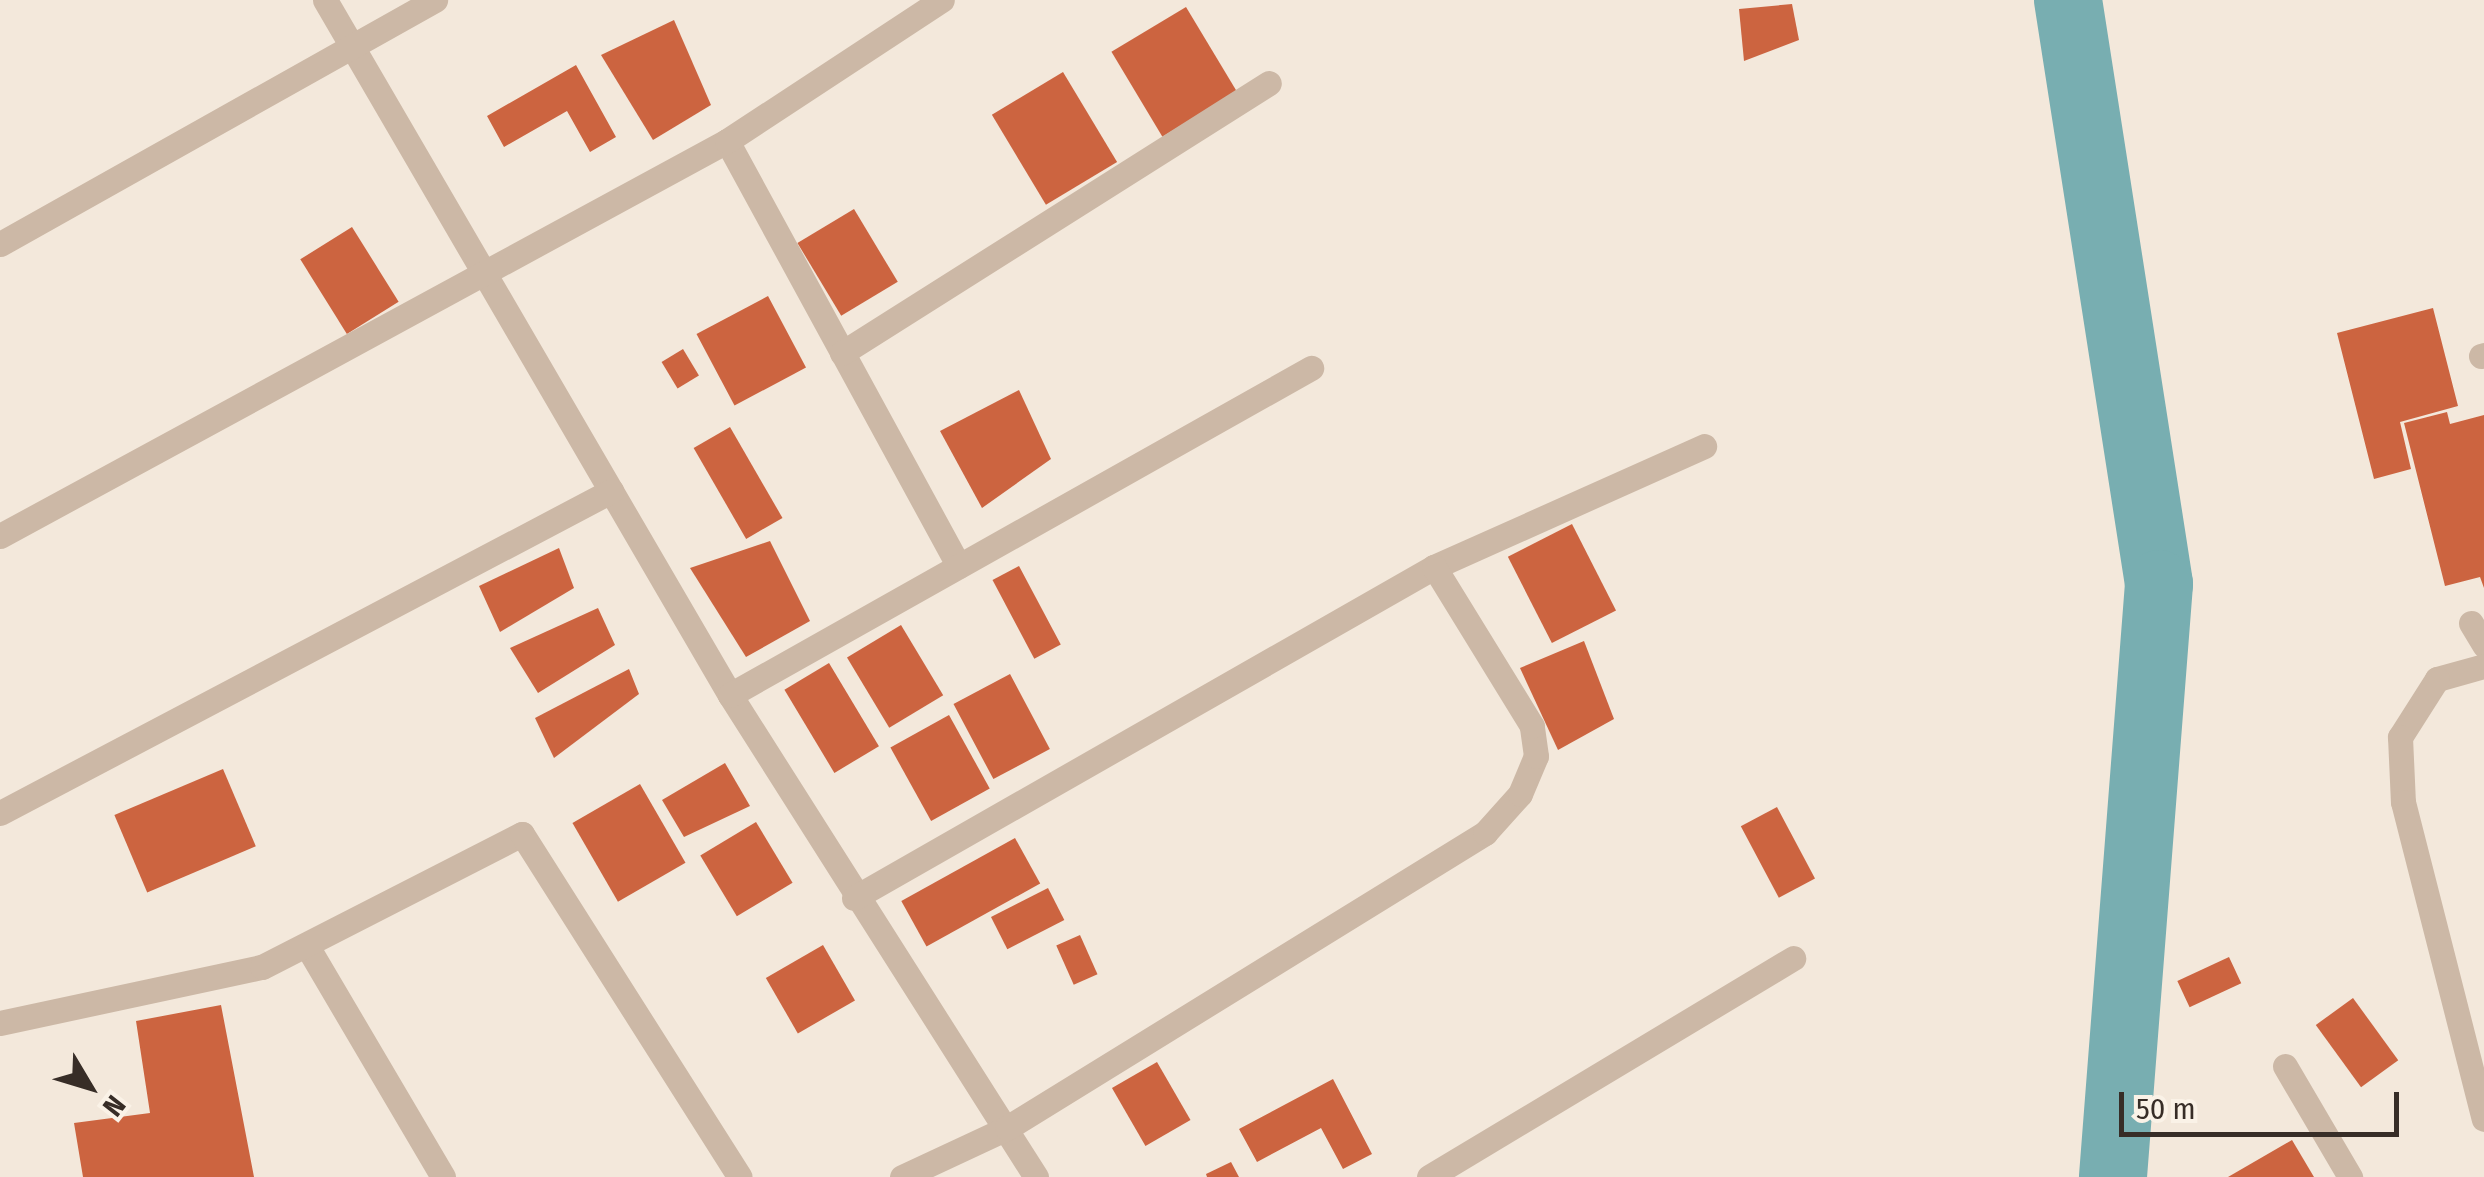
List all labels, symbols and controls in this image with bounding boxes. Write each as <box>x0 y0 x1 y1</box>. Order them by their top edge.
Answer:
north arrow <box>40 1037 140 1137</box>
scale bar <box>2124 1072 2404 1134</box>
text: N <box>96 1089 132 1123</box>
text: 50 m <box>2136 1091 2196 1127</box>

